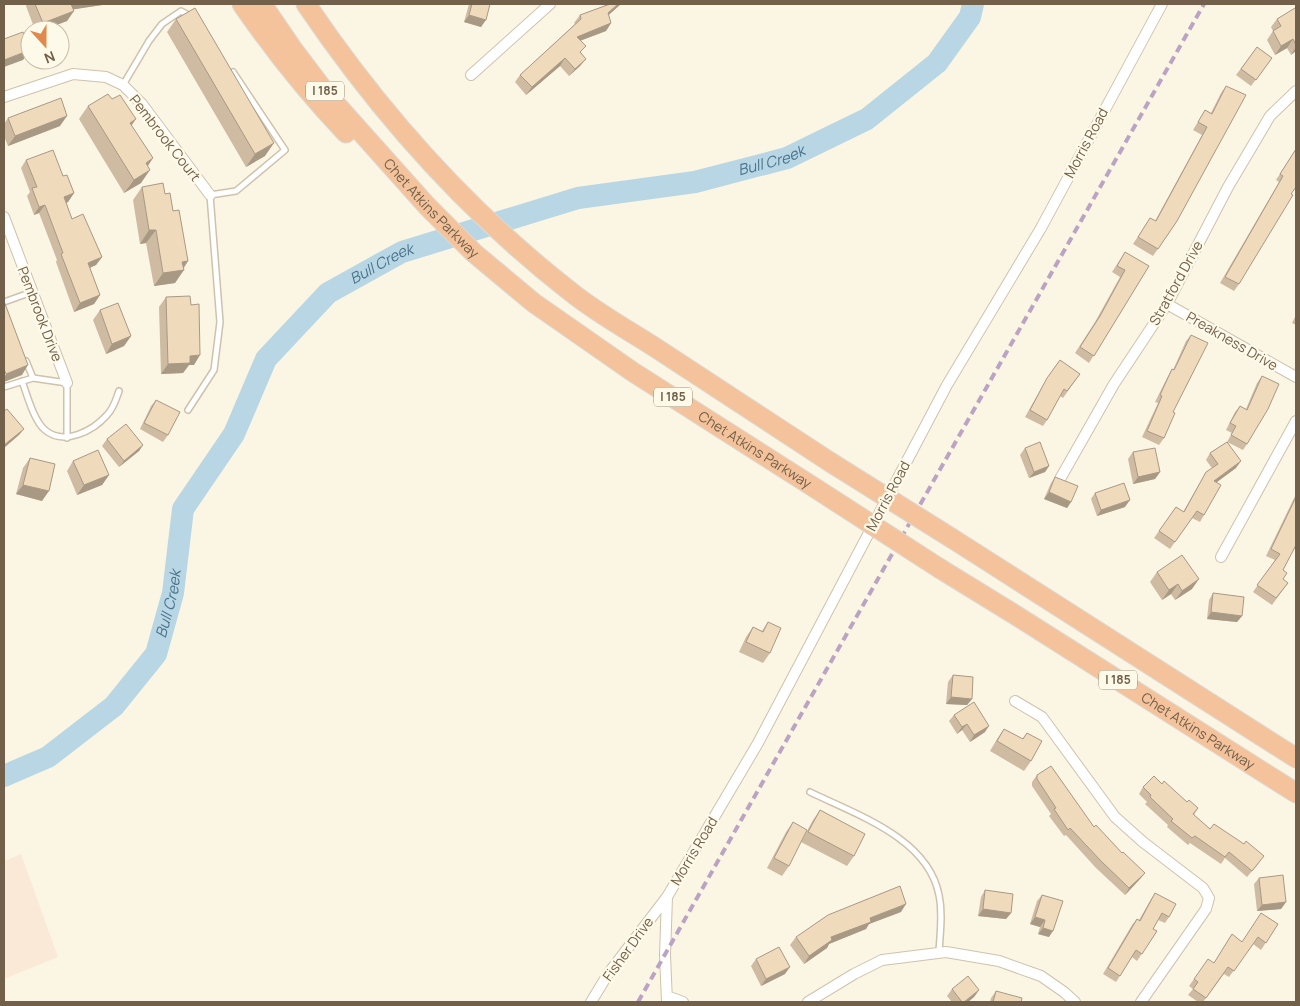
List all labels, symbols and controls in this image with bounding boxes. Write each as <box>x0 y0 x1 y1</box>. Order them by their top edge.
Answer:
north arrow <box>20 20 70 70</box>
text: N <box>42 47 58 68</box>
road number: I 185 <box>306 82 344 100</box>
street label: Pembrook Court <box>126 90 205 185</box>
street label: Morris Road <box>1059 104 1112 181</box>
water label: Bull Creek <box>736 139 811 180</box>
street label: Chet Atkins Parkway <box>380 154 484 263</box>
water label: Bull Creek <box>346 237 418 289</box>
street label: Stratford Drive <box>1144 237 1207 329</box>
street label: Pembrook Drive <box>14 264 67 364</box>
street label: Preakness Drive <box>1183 307 1282 374</box>
road number: I 185 <box>654 388 692 407</box>
street label: Chet Atkins Parkway <box>695 406 816 493</box>
street label: Morris Road <box>861 457 914 534</box>
water label: Bull Creek <box>150 566 186 640</box>
road number: I 185 <box>1099 670 1137 690</box>
street label: Chet Atkins Parkway <box>1138 687 1259 774</box>
street label: Morris Road <box>666 813 721 889</box>
street label: Fisher Drive <box>598 913 657 985</box>

